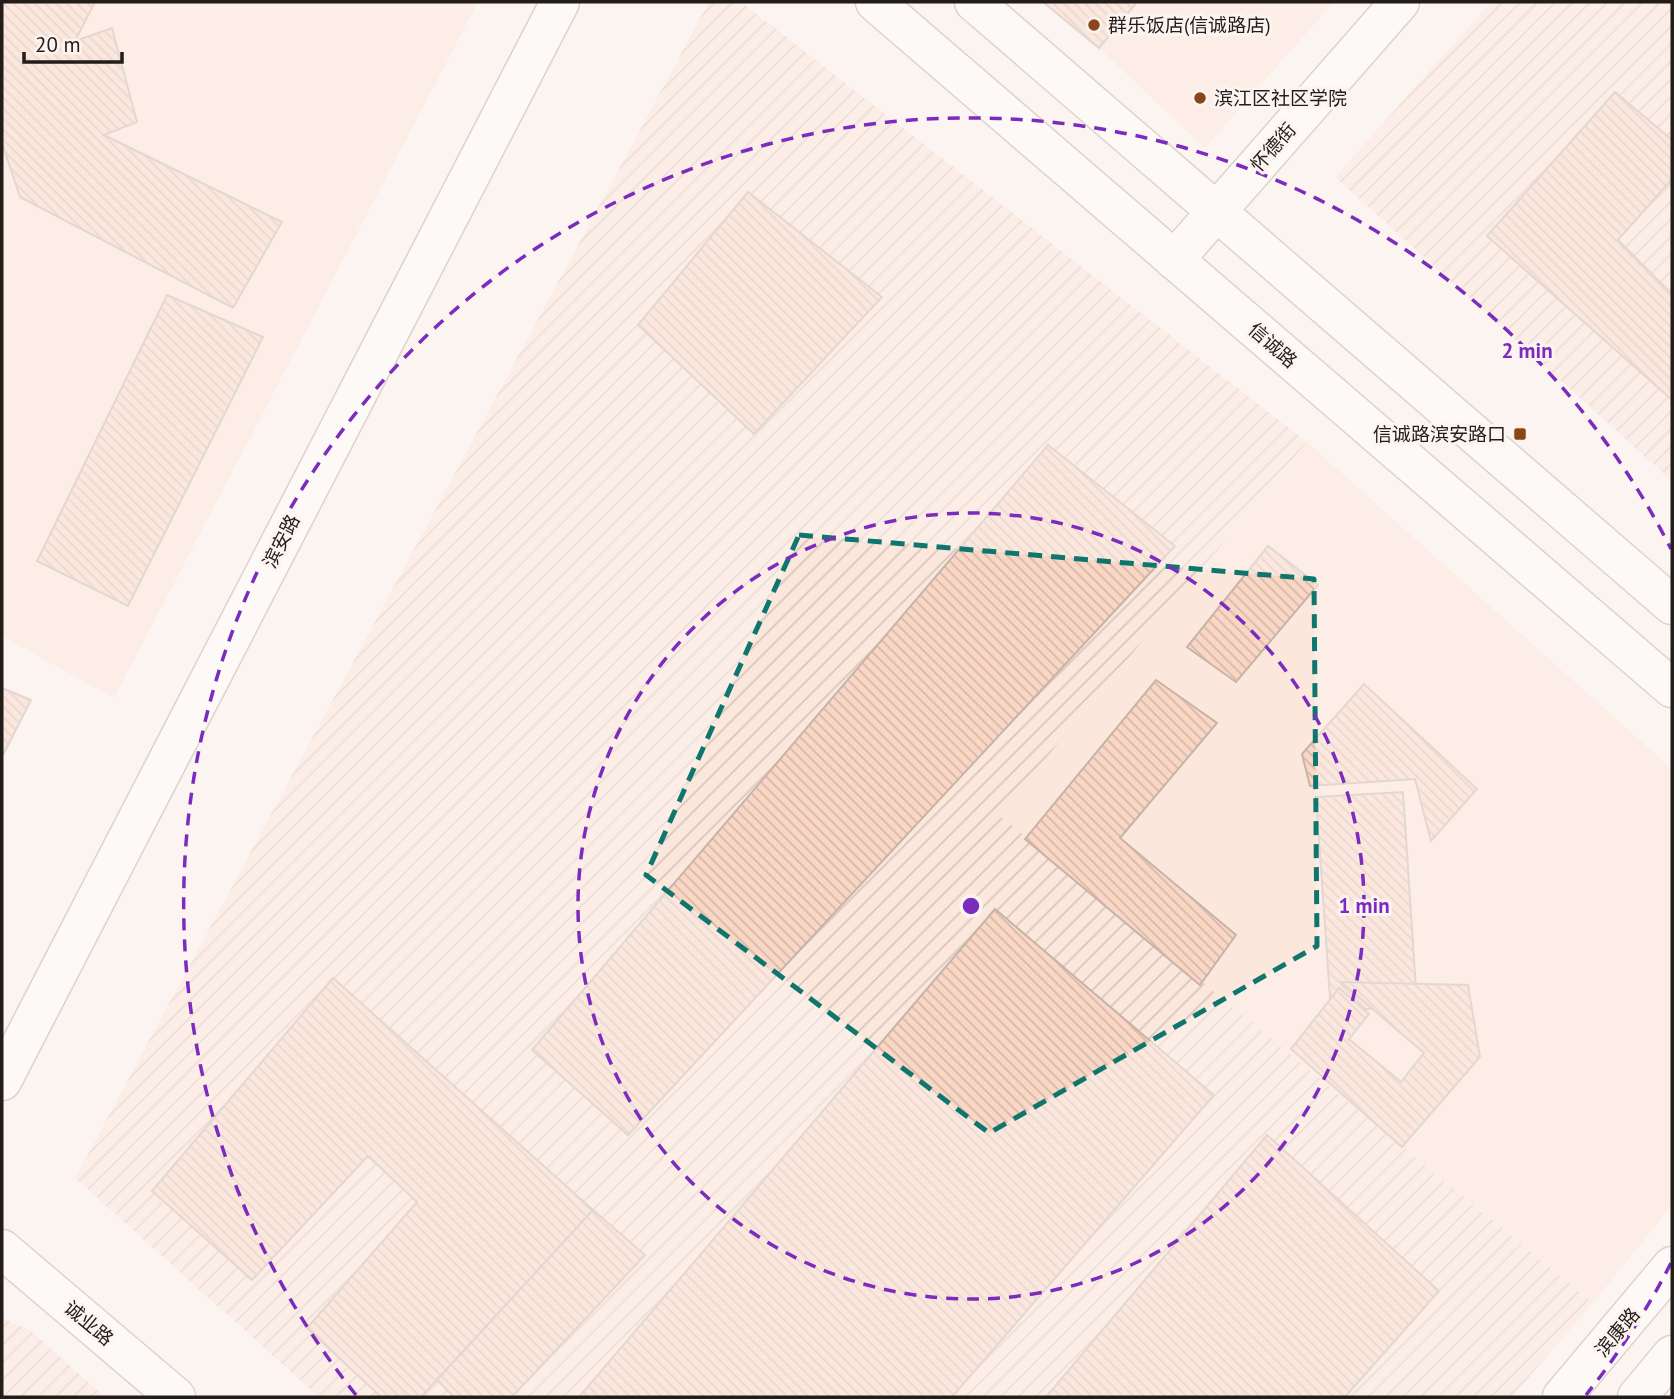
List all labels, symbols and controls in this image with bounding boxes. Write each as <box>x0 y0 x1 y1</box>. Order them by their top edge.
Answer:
place label: 群乐饭店(信诚路店) <box>1108 13 1271 37</box>
marker: 群乐饭店(信诚路店) <box>1086 17 1102 33</box>
scale bar <box>24 21 122 65</box>
text: 20 m <box>35 31 81 58</box>
place label: 滨江区社区学院 <box>1214 86 1347 110</box>
marker: 滨江区社区学院 <box>1192 90 1208 106</box>
street label: 怀德街 <box>1245 118 1301 176</box>
street label: 信诚路 <box>1244 317 1302 373</box>
text: 2 min <box>1501 337 1553 364</box>
place label: 信诚路滨安路口 <box>1373 422 1506 446</box>
marker: 信诚路滨安路口 <box>1512 426 1528 442</box>
street label: 滨安路 <box>257 510 305 572</box>
text: 1 min <box>1338 892 1390 919</box>
centre of rings <box>959 894 983 918</box>
street label: 诚业路 <box>59 1295 119 1351</box>
street label: 滨康路 <box>1589 1302 1645 1362</box>

